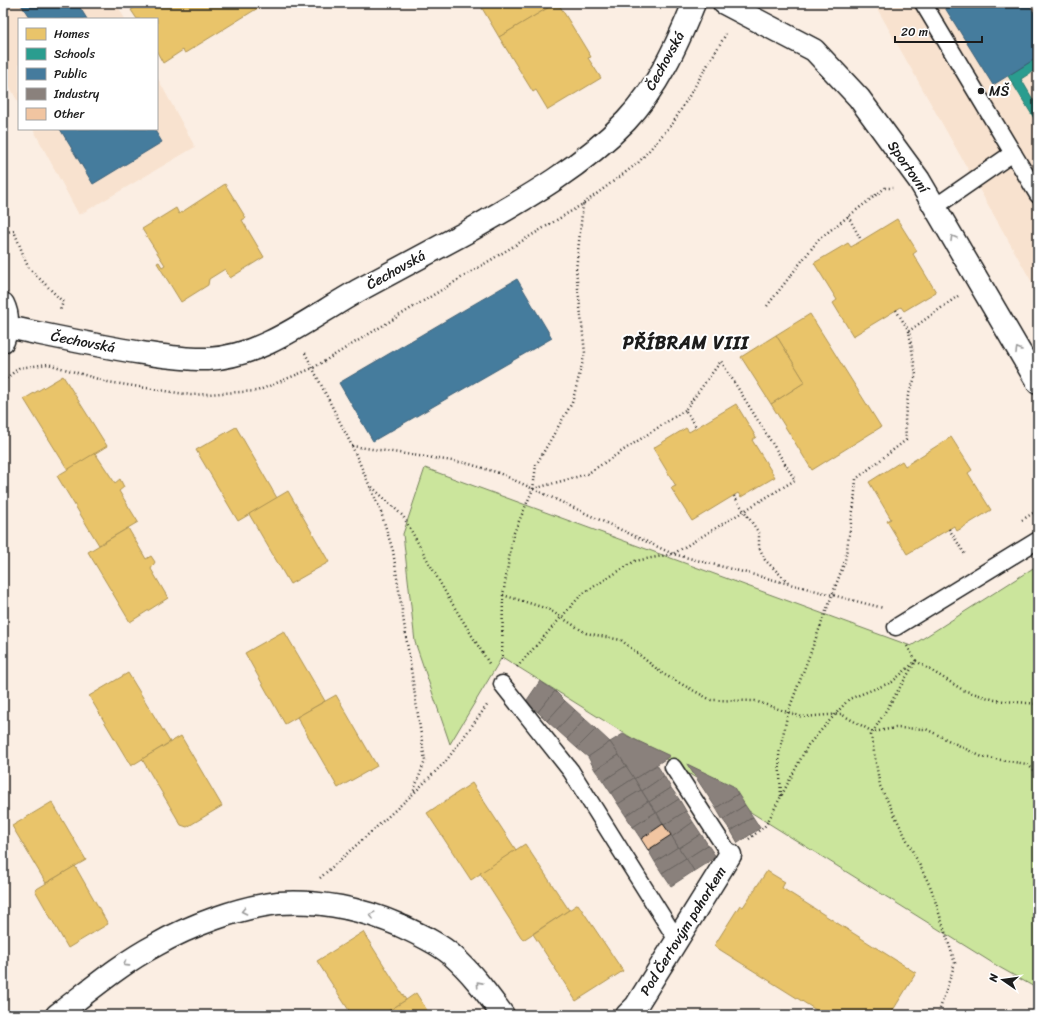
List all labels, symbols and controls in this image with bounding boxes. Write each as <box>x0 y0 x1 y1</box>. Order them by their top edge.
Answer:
legend <box>18 18 158 130</box>
scale bar <box>895 18 982 44</box>
text: 20 m <box>901 21 928 43</box>
text: Homes <box>54 23 90 45</box>
street label: Čechovská <box>638 27 692 95</box>
text: Schools <box>54 43 95 65</box>
text: Public <box>54 63 87 85</box>
place label: MŠ <box>989 79 1009 104</box>
text: Industry <box>53 83 100 105</box>
marker: MŠ <box>976 86 986 96</box>
text: Other <box>54 103 85 125</box>
street label: Sportovní <box>881 135 937 200</box>
one-way arrow <box>950 235 957 242</box>
street label: Čechovská <box>362 243 430 297</box>
street label: Čechovská <box>49 324 117 360</box>
district label: PŘÍBRAM VIII <box>623 327 750 359</box>
one-way arrow <box>1016 347 1023 354</box>
street label: Pod Čertovým pahorkem <box>633 861 733 1001</box>
one-way arrow <box>241 906 247 914</box>
one-way arrow <box>368 911 375 919</box>
one-way arrow <box>123 959 130 966</box>
north arrow <box>983 960 1023 1000</box>
text: N <box>983 972 1004 985</box>
one-way arrow <box>476 981 484 989</box>

